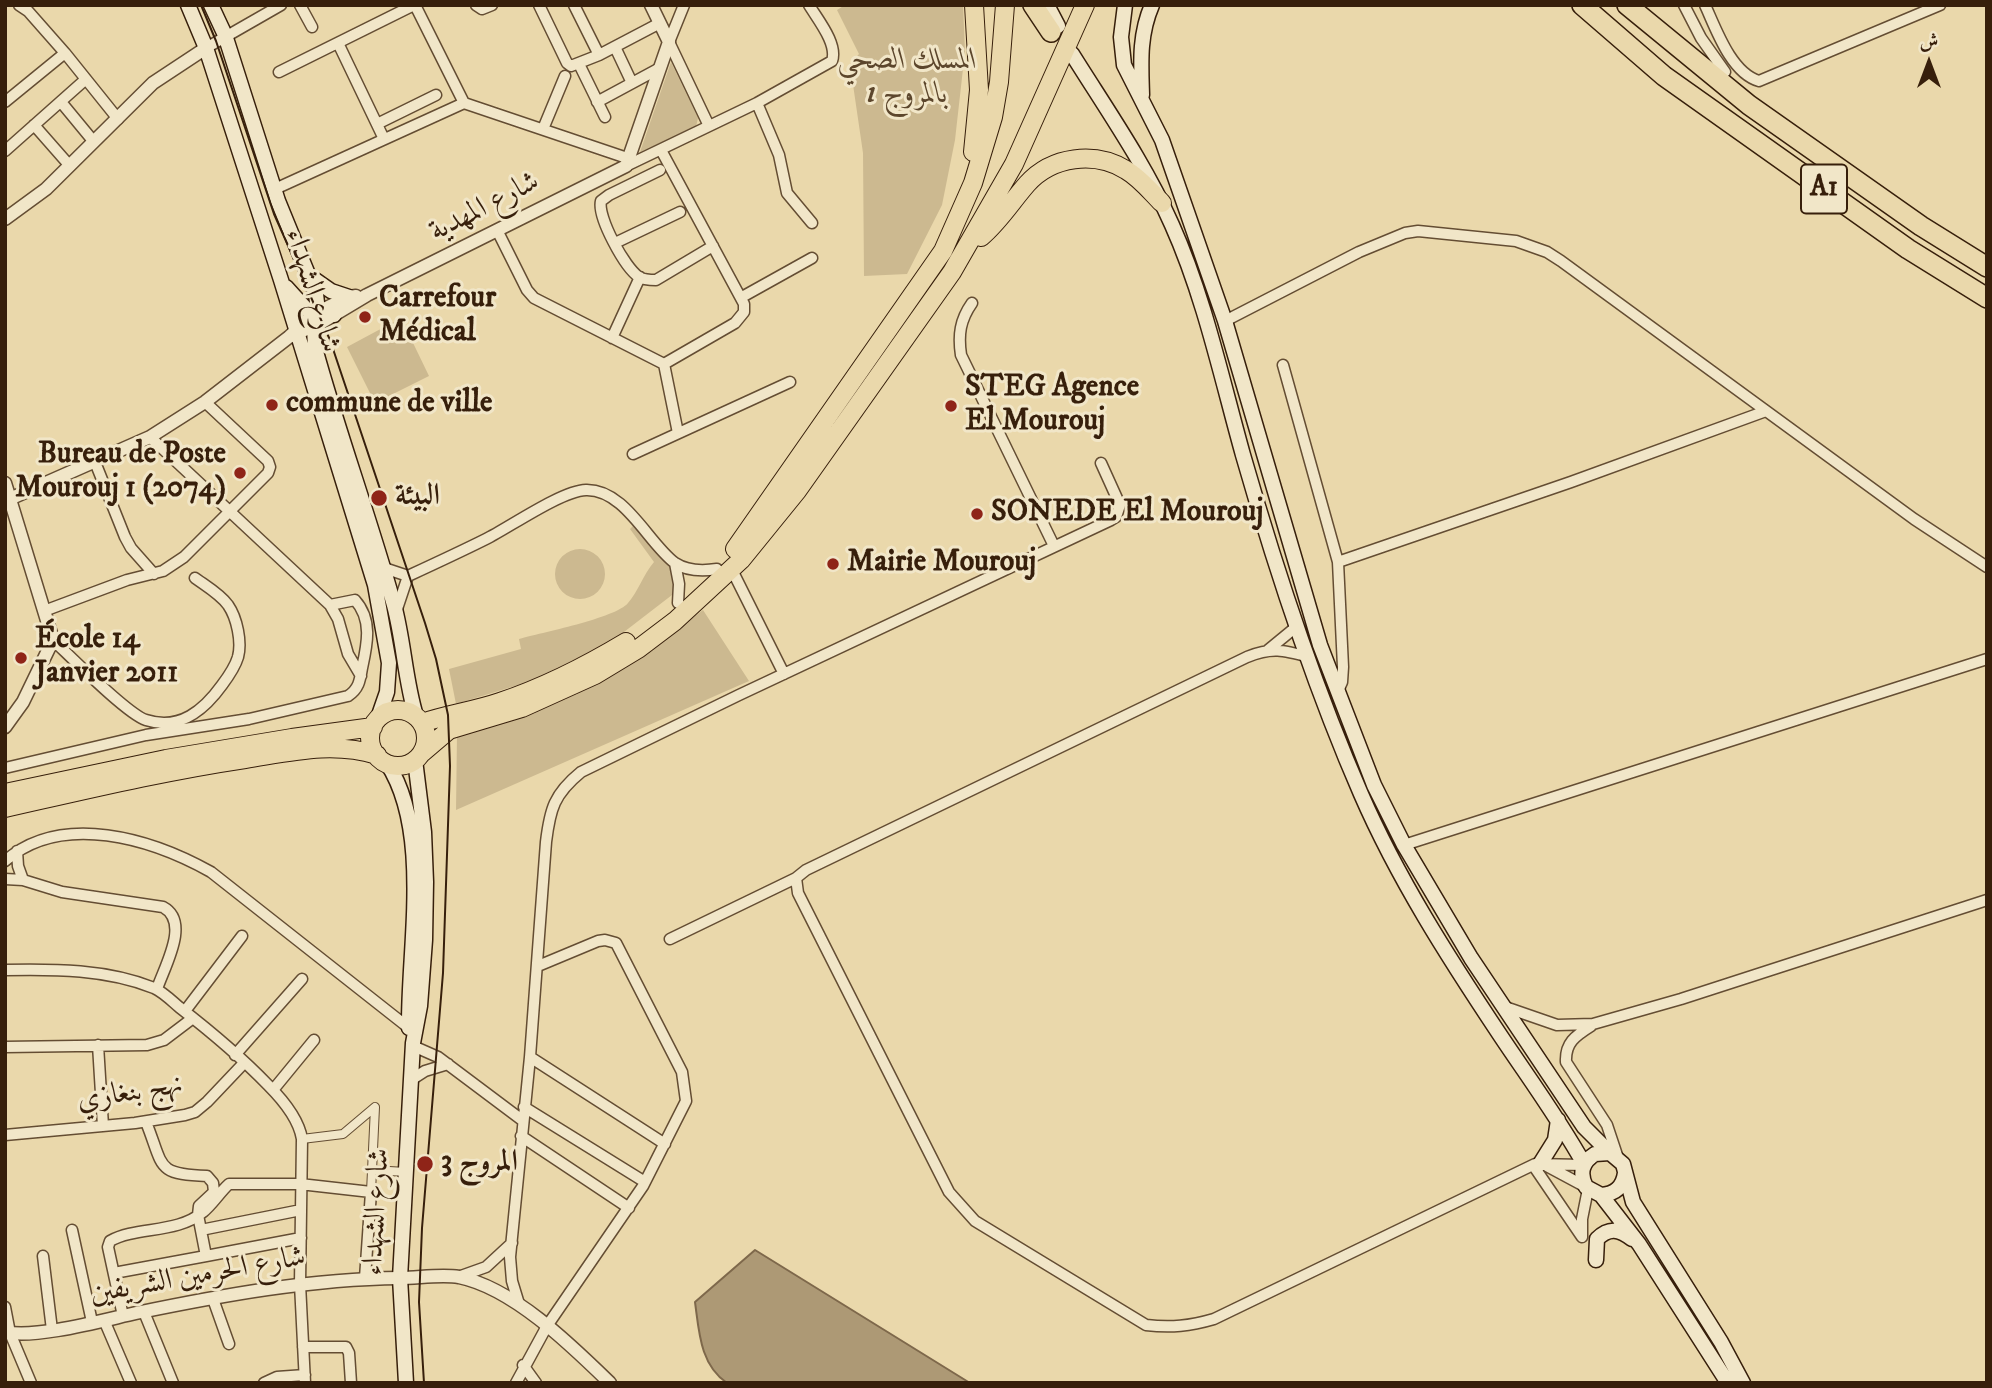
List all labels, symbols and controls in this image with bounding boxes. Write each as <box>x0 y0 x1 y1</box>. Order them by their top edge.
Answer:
north arrow <box>1894 28 1964 98</box>
text: ش <box>1920 30 1938 53</box>
park label: المسلك الصحي بالمروج 1 <box>837 44 977 114</box>
road number: A1 <box>1801 164 1847 214</box>
street label: شارع المهدية <box>424 165 546 251</box>
street label: شارع الشهداء <box>275 225 347 357</box>
place label: Carrefour Médical <box>379 282 496 352</box>
marker: Carrefour Médical <box>357 309 373 325</box>
place label: STEG Agence El Mourouj <box>965 371 1139 442</box>
place label: commune de ville <box>286 387 492 423</box>
marker: commune de ville <box>264 397 280 413</box>
marker: STEG Agence El Mourouj <box>943 398 959 414</box>
place label: Bureau de Poste Mourouj 1 (2074) <box>15 438 226 508</box>
marker: Bureau de Poste Mourouj 1 (2074) <box>232 465 248 481</box>
place label: البيئة <box>395 480 440 516</box>
marker: البيئة <box>369 488 389 508</box>
place label: SONEDE El Mourouj <box>991 496 1263 532</box>
marker: SONEDE El Mourouj <box>969 506 985 522</box>
place label: Mairie Mourouj <box>847 546 1036 582</box>
marker: Mairie Mourouj <box>825 556 841 572</box>
place label: École 14 Janvier 2011 <box>35 623 178 694</box>
marker: École 14 Janvier 2011 <box>13 650 29 666</box>
street label: نهج بنغازي <box>74 1068 186 1120</box>
place label: المروج 3 <box>441 1146 518 1182</box>
street label: شارع الشهداء <box>357 1147 399 1277</box>
marker: المروج 3 <box>415 1154 435 1174</box>
street label: شارع الحرمين الشريفين <box>87 1240 309 1314</box>

